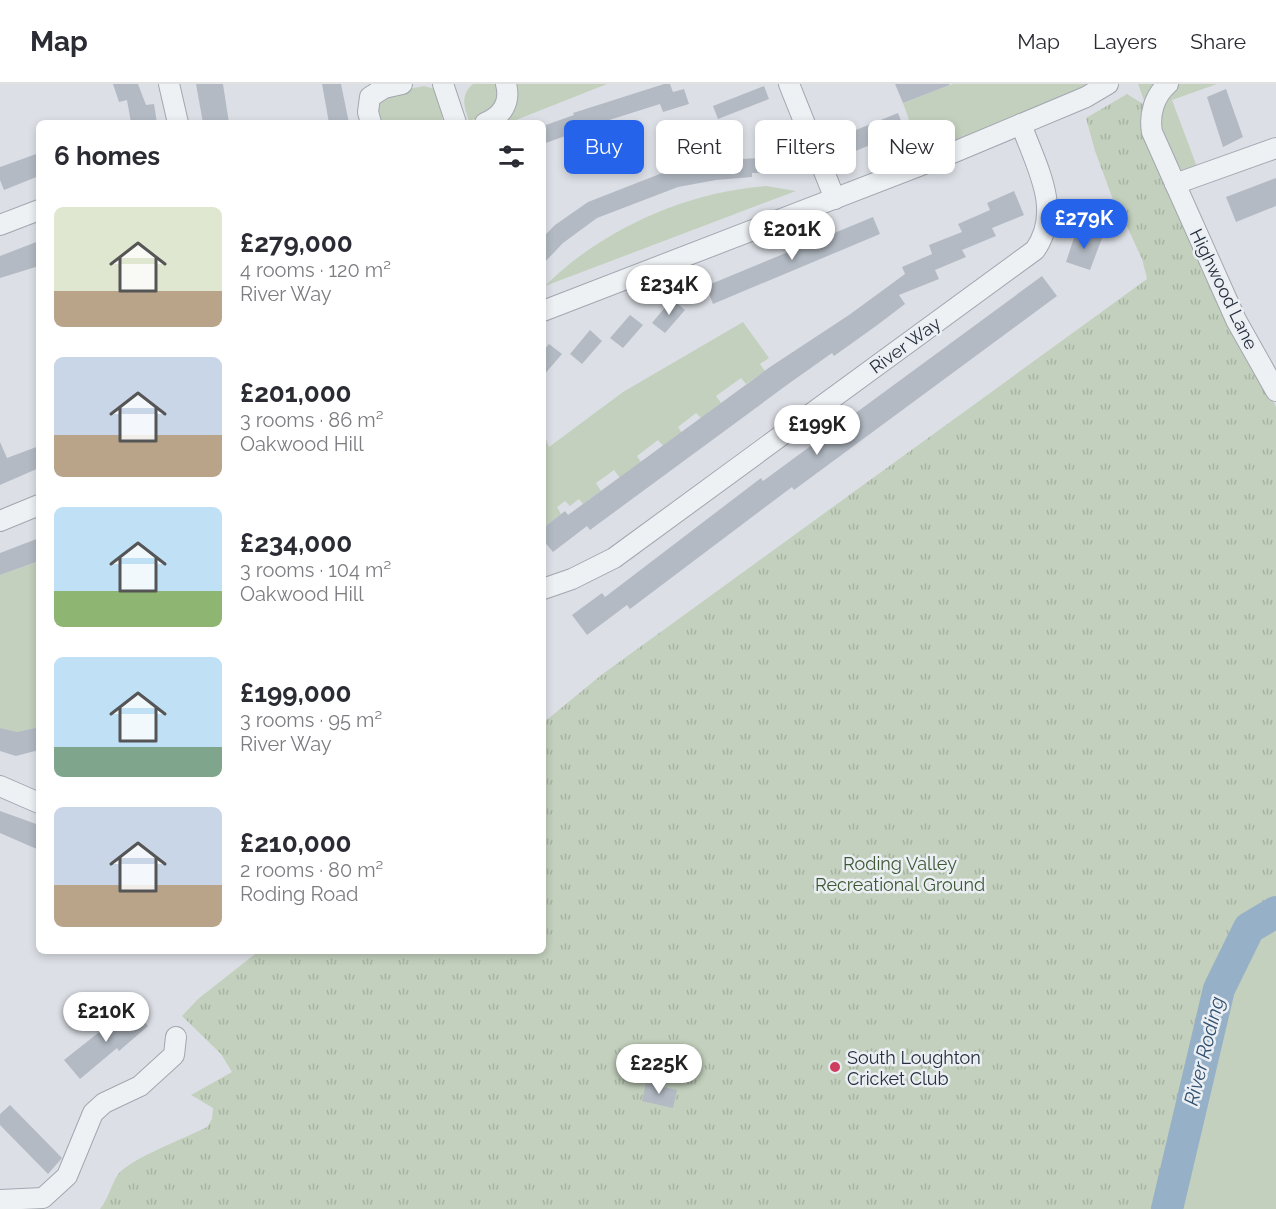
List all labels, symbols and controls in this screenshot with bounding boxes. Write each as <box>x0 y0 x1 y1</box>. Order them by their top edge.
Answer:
text: Map <box>30 25 88 58</box>
text: Map <box>1017 29 1060 54</box>
text: Layers <box>1093 29 1157 54</box>
text: Share <box>1190 29 1246 54</box>
chip: Buy <box>564 120 644 174</box>
chip: Rent <box>656 120 743 174</box>
chip: Filters <box>755 120 856 174</box>
chip: New <box>868 120 955 174</box>
icon: filters <box>495 140 528 173</box>
text: 6 homes <box>54 141 160 171</box>
pin: £279K <box>1042 199 1126 250</box>
text: £279K <box>1055 206 1113 230</box>
pin: £201K <box>750 210 834 261</box>
text: £201K <box>763 217 821 241</box>
street label: Highwood Lane <box>1186 225 1262 353</box>
text: £279,000 <box>240 228 353 258</box>
icon: home <box>102 231 174 303</box>
text: 4 rooms · 120 m² <box>240 258 391 282</box>
pin: £234K <box>627 265 711 316</box>
text: £234K <box>640 272 698 296</box>
text: River Way <box>240 282 332 306</box>
street label: River Way <box>865 312 945 378</box>
text: £201,000 <box>240 378 352 408</box>
icon: home <box>102 381 174 453</box>
pin: £199K <box>775 405 859 456</box>
text: 3 rooms · 86 m² <box>240 408 383 432</box>
text: £199K <box>788 412 846 436</box>
text: Oakwood Hill <box>240 432 364 456</box>
text: £234,000 <box>240 528 352 558</box>
icon: home <box>102 531 174 603</box>
text: 3 rooms · 104 m² <box>240 558 391 582</box>
text: Oakwood Hill <box>240 582 364 606</box>
text: £199,000 <box>240 678 352 708</box>
icon: home <box>102 681 174 753</box>
text: 3 rooms · 95 m² <box>240 708 382 732</box>
text: River Way <box>240 732 332 756</box>
text: £210,000 <box>240 828 352 858</box>
icon: home <box>102 831 174 903</box>
park label: Roding Valley Recreational Ground <box>815 853 985 895</box>
text: 2 rooms · 80 m² <box>240 858 383 882</box>
text: Roding Road <box>240 882 359 906</box>
pin: £210K <box>64 992 148 1043</box>
water label: River Roding <box>1179 994 1229 1108</box>
text: £210K <box>77 999 135 1023</box>
pin: £225K <box>617 1044 701 1095</box>
place label: South Loughton Cricket Club <box>847 1047 981 1089</box>
text: £225K <box>630 1051 688 1075</box>
marker: South Loughton Cricket Club <box>828 1060 842 1074</box>

